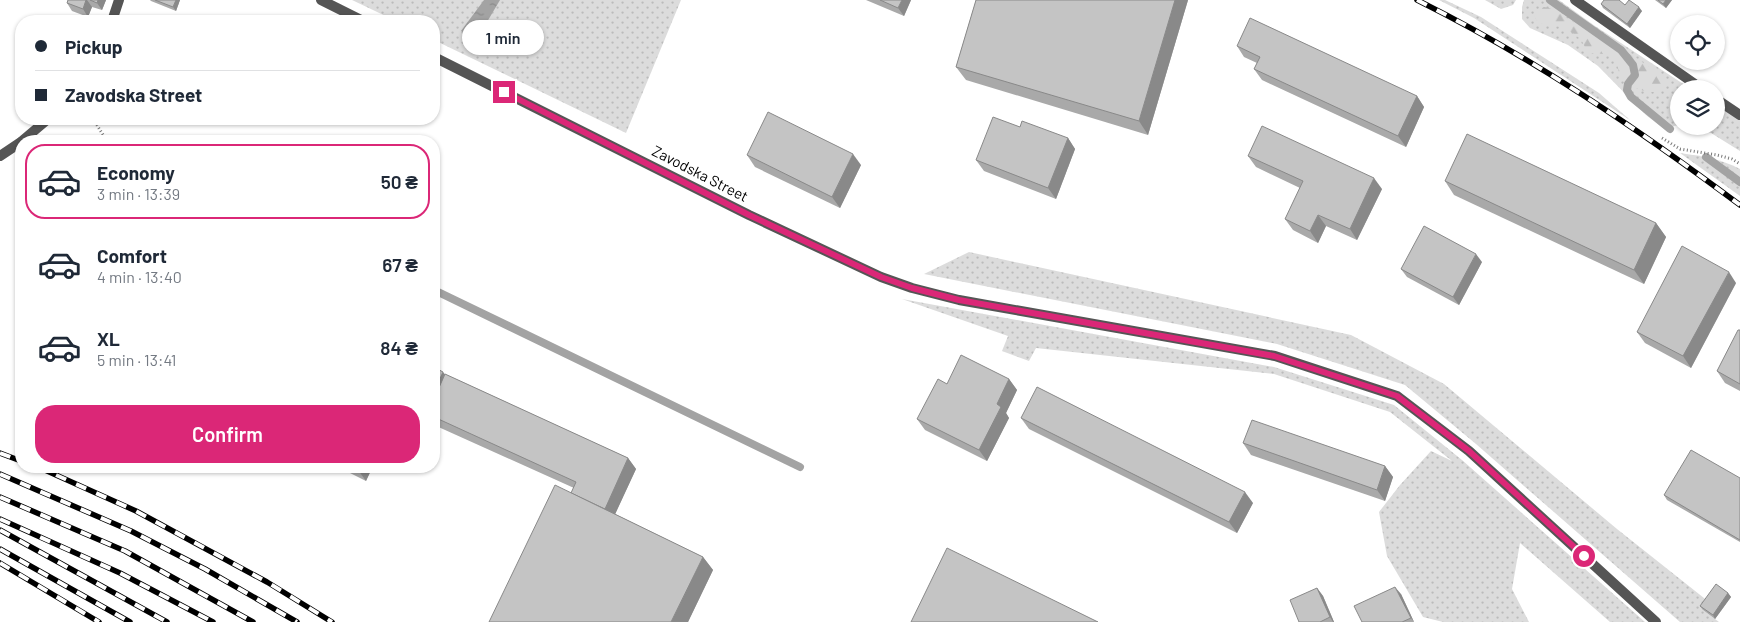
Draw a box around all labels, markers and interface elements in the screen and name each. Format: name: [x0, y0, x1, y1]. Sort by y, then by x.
map controls: [1670, 15, 1725, 135]
button: locate: [1670, 15, 1725, 70]
callout: 1 min: [463, 19, 545, 54]
text: 1 min: [486, 28, 520, 47]
text: Pickup: [65, 35, 123, 58]
button: layers: [1670, 80, 1725, 135]
route end: [493, 81, 515, 103]
text: Zavodska Street: [65, 83, 202, 106]
street label: Zavodska Street: [649, 141, 751, 205]
icon: car: [37, 159, 82, 204]
text: Economy: [97, 161, 175, 184]
text: 50 ₴: [381, 170, 418, 193]
text: 3 min · 13:39: [97, 184, 180, 203]
icon: car: [37, 242, 82, 287]
text: Comfort: [97, 244, 167, 267]
text: 67 ₴: [382, 253, 418, 276]
text: 4 min · 13:40: [97, 267, 182, 286]
icon: car: [37, 325, 82, 370]
text: XL: [97, 327, 120, 350]
text: 84 ₴: [380, 336, 418, 359]
text: 5 min · 13:41: [97, 350, 176, 369]
button: Confirm: [35, 405, 420, 463]
route start: [1573, 545, 1595, 567]

